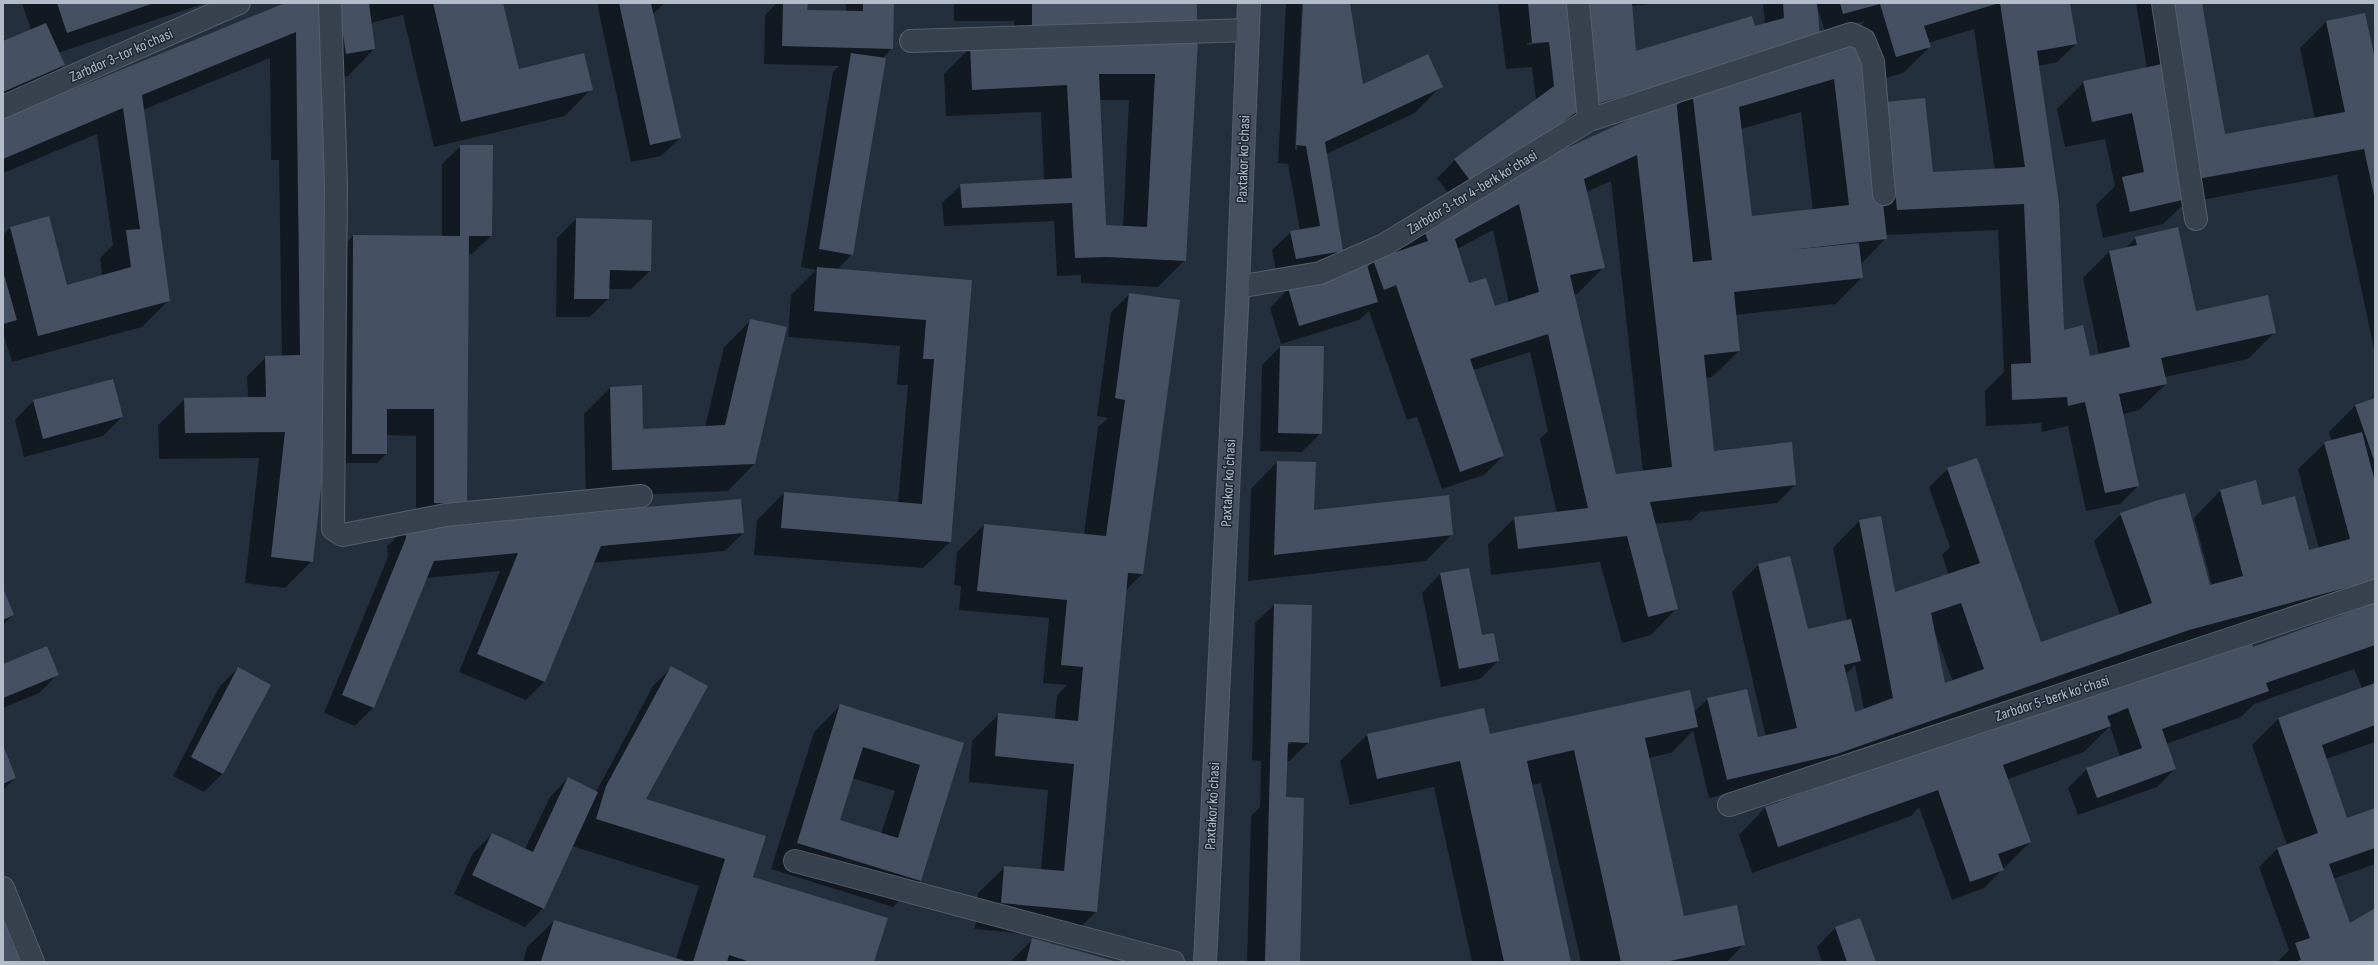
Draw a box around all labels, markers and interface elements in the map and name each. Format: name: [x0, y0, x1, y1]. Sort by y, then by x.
street label: Zarbdor 3-tor koʼchasi: [67, 24, 176, 87]
street label: Paxtakor koʻchasi: [1232, 115, 1255, 203]
street label: Zarbdor 3-tor 4-berk koʻchasi: [1404, 146, 1541, 239]
street label: Paxtakor koʻchasi: [1217, 439, 1240, 527]
street label: Zarbdor 5-berk koʻchasi: [1993, 671, 2112, 726]
street label: Paxtakor koʻchasi: [1201, 762, 1224, 850]

